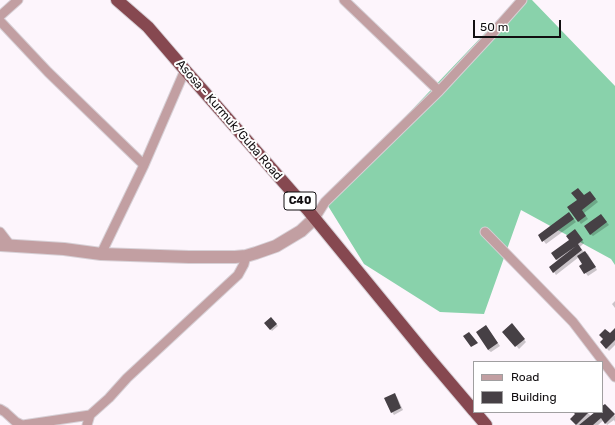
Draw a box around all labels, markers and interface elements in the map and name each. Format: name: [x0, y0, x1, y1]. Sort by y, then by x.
scale bar: [475, 12, 563, 38]
text: 50 m: [480, 20, 508, 34]
street label: Asosa - Kurmuk/Guba Road: [173, 57, 285, 183]
road number: C40: [284, 192, 316, 210]
legend: [473, 361, 603, 413]
text: Road: [511, 370, 539, 384]
text: Building: [511, 390, 557, 404]

